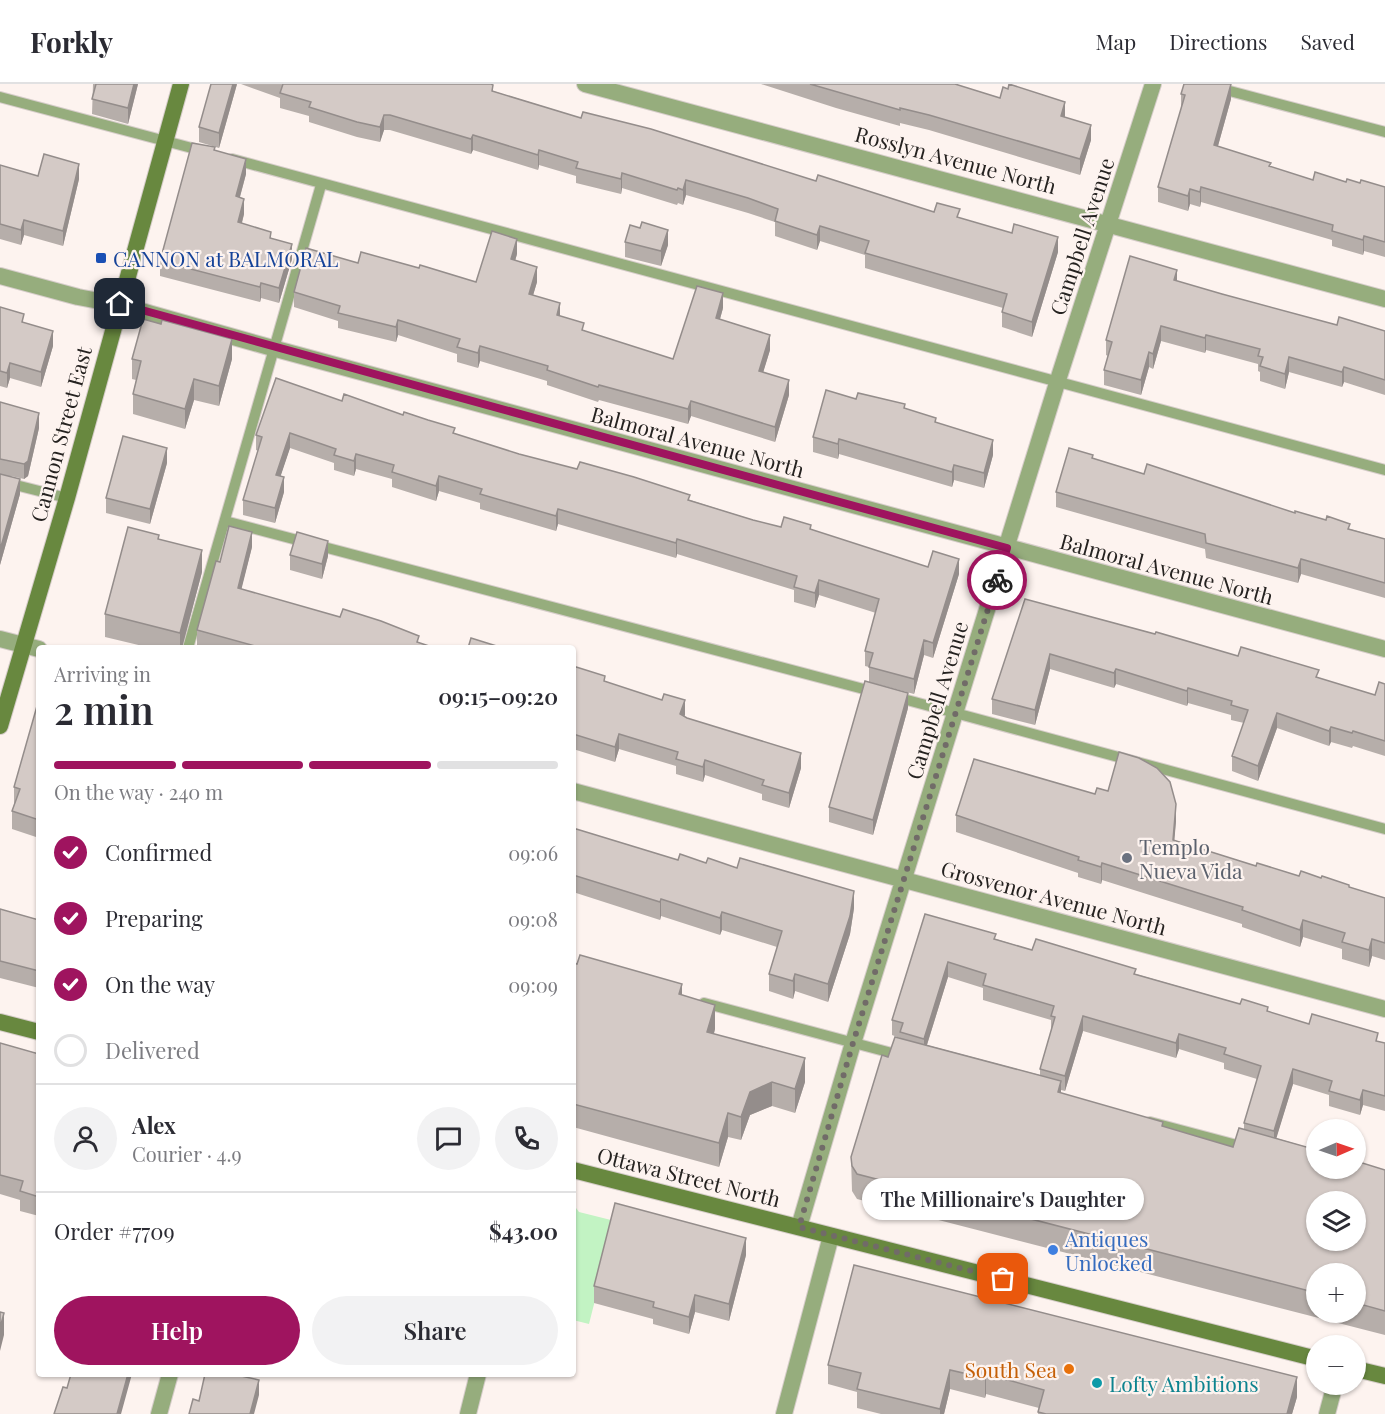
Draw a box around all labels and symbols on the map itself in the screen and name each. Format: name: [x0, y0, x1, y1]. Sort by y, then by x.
street label: Rosslyn Avenue North: [852, 119, 1060, 199]
street label: Campbell Avenue: [1042, 154, 1120, 318]
place label: CANNON at BALMORAL: [113, 244, 338, 272]
marker: CANNON at BALMORAL: [94, 251, 108, 265]
pin: [94, 278, 145, 329]
street label: Cannon Street East: [23, 343, 97, 525]
street label: Balmoral Avenue North: [588, 399, 808, 483]
street label: Balmoral Avenue North: [1057, 526, 1277, 610]
courier: [967, 550, 1027, 610]
street label: Campbell Avenue: [899, 617, 973, 783]
place label: Templo Nueva Vida: [1139, 832, 1243, 884]
marker: Templo Nueva Vida: [1120, 851, 1134, 865]
street label: Grosvenor Avenue North: [938, 853, 1170, 941]
north arrow: [1306, 1119, 1366, 1179]
street label: Ottawa Street North: [595, 1140, 784, 1212]
callout: The Millionaire's Daughter: [862, 1177, 1144, 1219]
place label: Antiques Unlocked: [1064, 1224, 1153, 1276]
marker: Antiques Unlocked: [1046, 1243, 1060, 1257]
pin: [977, 1253, 1028, 1304]
place label: South Sea: [965, 1355, 1058, 1383]
marker: South Sea: [1062, 1362, 1076, 1376]
place label: Lofty Ambitions: [1109, 1369, 1259, 1397]
marker: Lofty Ambitions: [1090, 1376, 1104, 1390]

